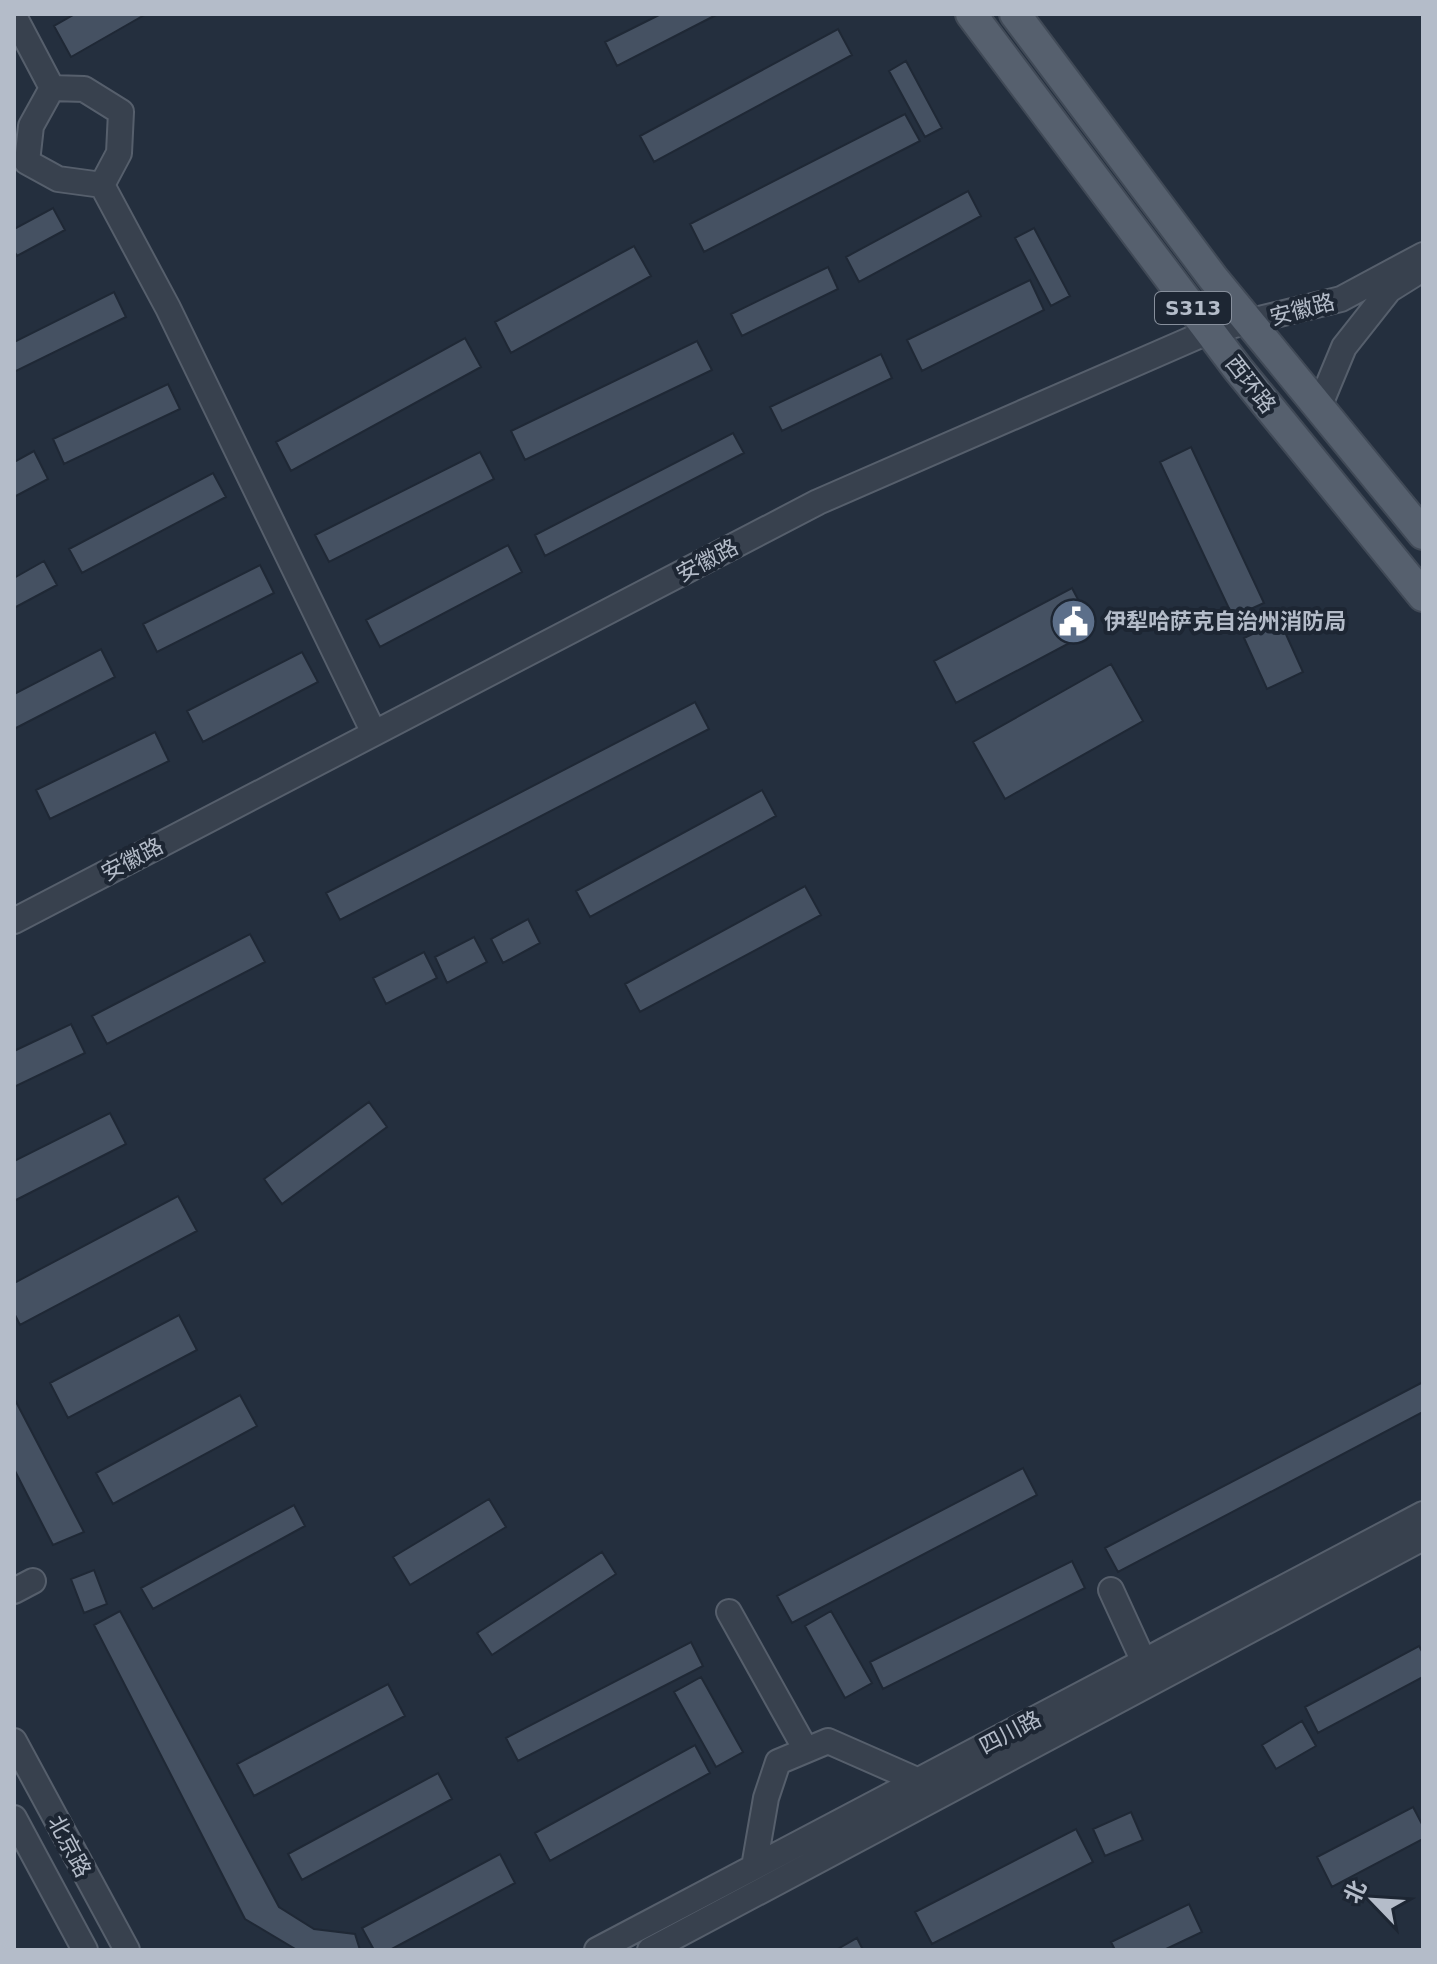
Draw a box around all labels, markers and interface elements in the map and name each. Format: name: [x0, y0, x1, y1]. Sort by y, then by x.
street label: 安徽路: [1267, 289, 1337, 330]
road number: S313: [1155, 292, 1231, 324]
street label: 西环路: [1220, 351, 1281, 418]
street label: 安徽路: [672, 534, 742, 587]
public building icon: 伊犁哈萨克自治州消防局: [1049, 597, 1097, 645]
place label: 伊犁哈萨克自治州消防局: [1104, 609, 1346, 634]
street label: 安徽路: [97, 833, 167, 886]
street label: 四川路: [975, 1706, 1045, 1759]
street label: 北京路: [43, 1811, 96, 1881]
north arrow: [1333, 1860, 1413, 1940]
text: 北: [1339, 1876, 1371, 1907]

